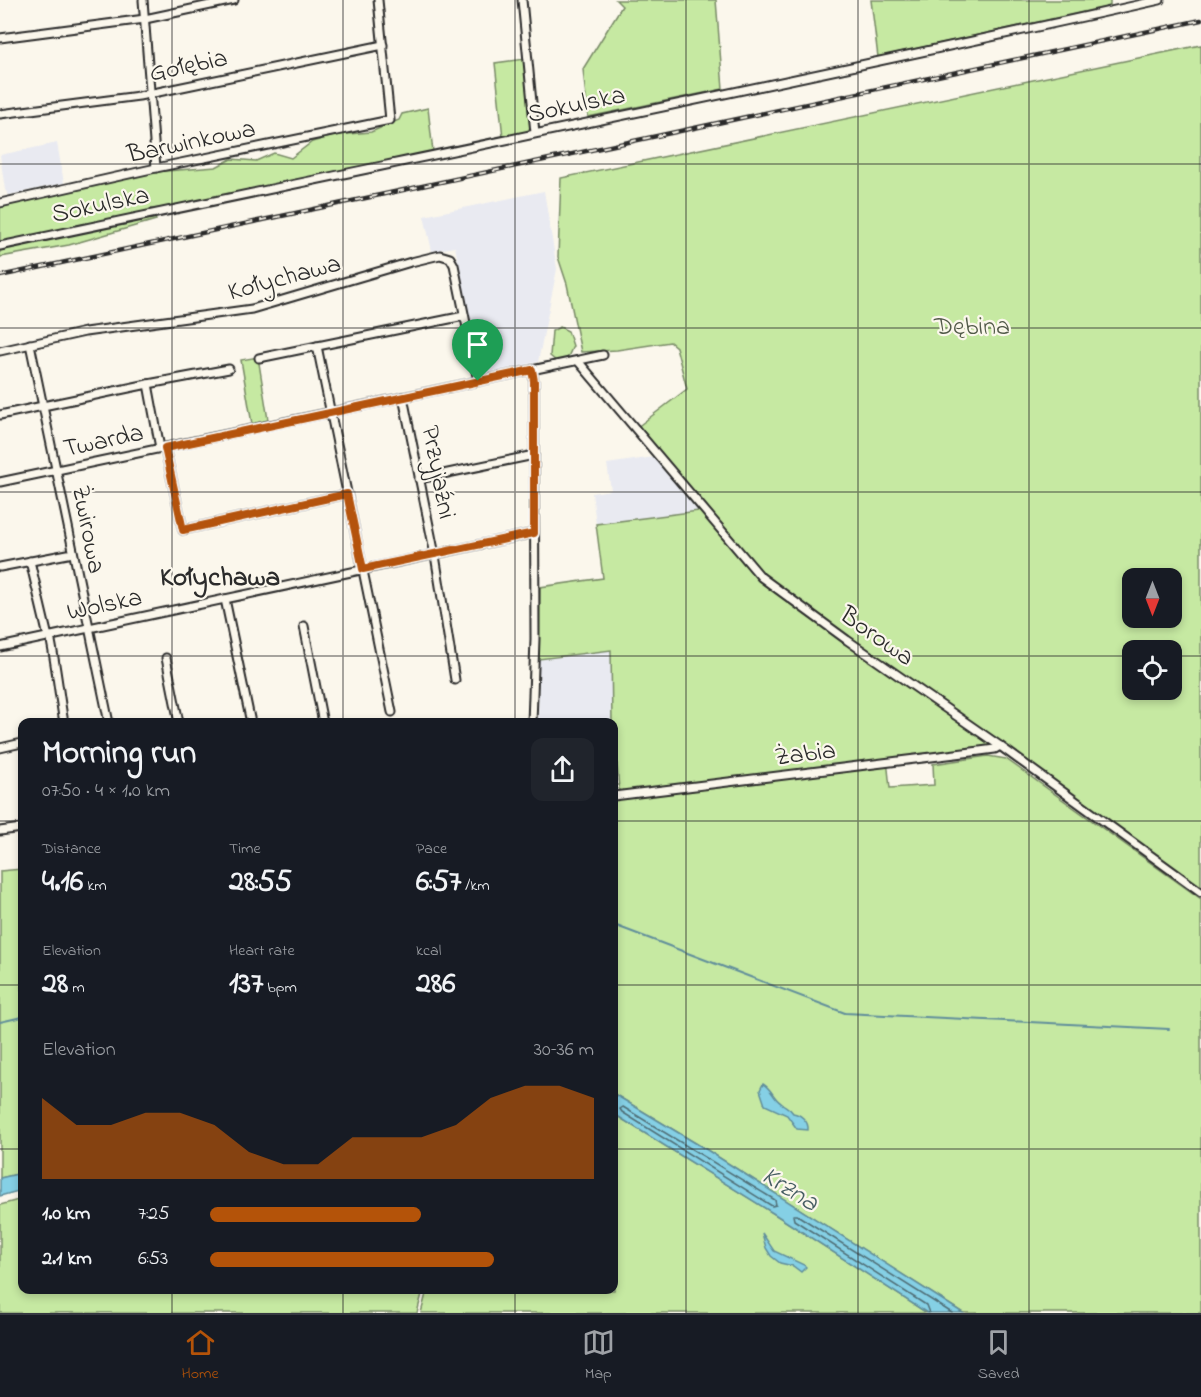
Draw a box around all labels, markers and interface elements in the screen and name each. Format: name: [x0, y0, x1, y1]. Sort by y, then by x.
street label: Gołębia: [146, 40, 231, 94]
street label: Sokulska: [524, 77, 629, 135]
street label: Barwinkowa: [123, 111, 259, 175]
street label: Sokulska: [48, 177, 153, 235]
street label: Kołychawa: [224, 246, 345, 312]
park label: Dębina: [933, 309, 1010, 347]
pin: [452, 319, 503, 381]
icon: arrive: [461, 328, 494, 361]
street label: Twarda: [60, 415, 147, 469]
street label: Przyjaźni: [409, 423, 465, 523]
street label: Żwirowa: [60, 482, 114, 577]
district label: Kołychawa: [160, 559, 280, 598]
north arrow: [1122, 568, 1182, 628]
map controls: [1122, 568, 1182, 700]
street label: Wolska: [64, 579, 146, 632]
street label: Borowa: [830, 597, 921, 677]
button: locate: [1122, 640, 1182, 700]
text: Morning run: [42, 730, 196, 778]
street label: Żabia: [773, 732, 838, 778]
button: share: [531, 738, 594, 801]
text: 07:50 · 4 × 1.0 km: [42, 777, 170, 806]
text: Distance: [42, 837, 101, 861]
text: Time: [229, 837, 261, 861]
text: Pace: [416, 837, 447, 861]
text: 4.16: [42, 861, 83, 905]
text: 28:55: [229, 861, 292, 905]
text: 6:57: [416, 861, 461, 905]
text: km: [83, 874, 107, 898]
text: /km: [461, 874, 490, 898]
text: Elevation: [42, 939, 101, 963]
text: Heart rate: [229, 939, 295, 963]
text: kcal: [416, 939, 441, 963]
text: 28: [42, 963, 68, 1007]
text: 137: [229, 963, 263, 1007]
text: 286: [416, 963, 455, 1007]
text: m: [68, 976, 85, 1000]
text: bpm: [263, 976, 297, 1000]
text: Elevation: [42, 1036, 116, 1065]
text: 30–36 m: [534, 1036, 594, 1065]
water label: Krzna: [754, 1158, 826, 1223]
text: 1.0 km: [42, 1200, 90, 1229]
text: 7:25: [138, 1200, 169, 1229]
text: 2.1 km: [42, 1245, 92, 1274]
text: 6:53: [138, 1245, 168, 1274]
tab: Home: [182, 1326, 219, 1386]
tab: Map: [582, 1326, 615, 1386]
tab: Saved: [978, 1326, 1019, 1386]

